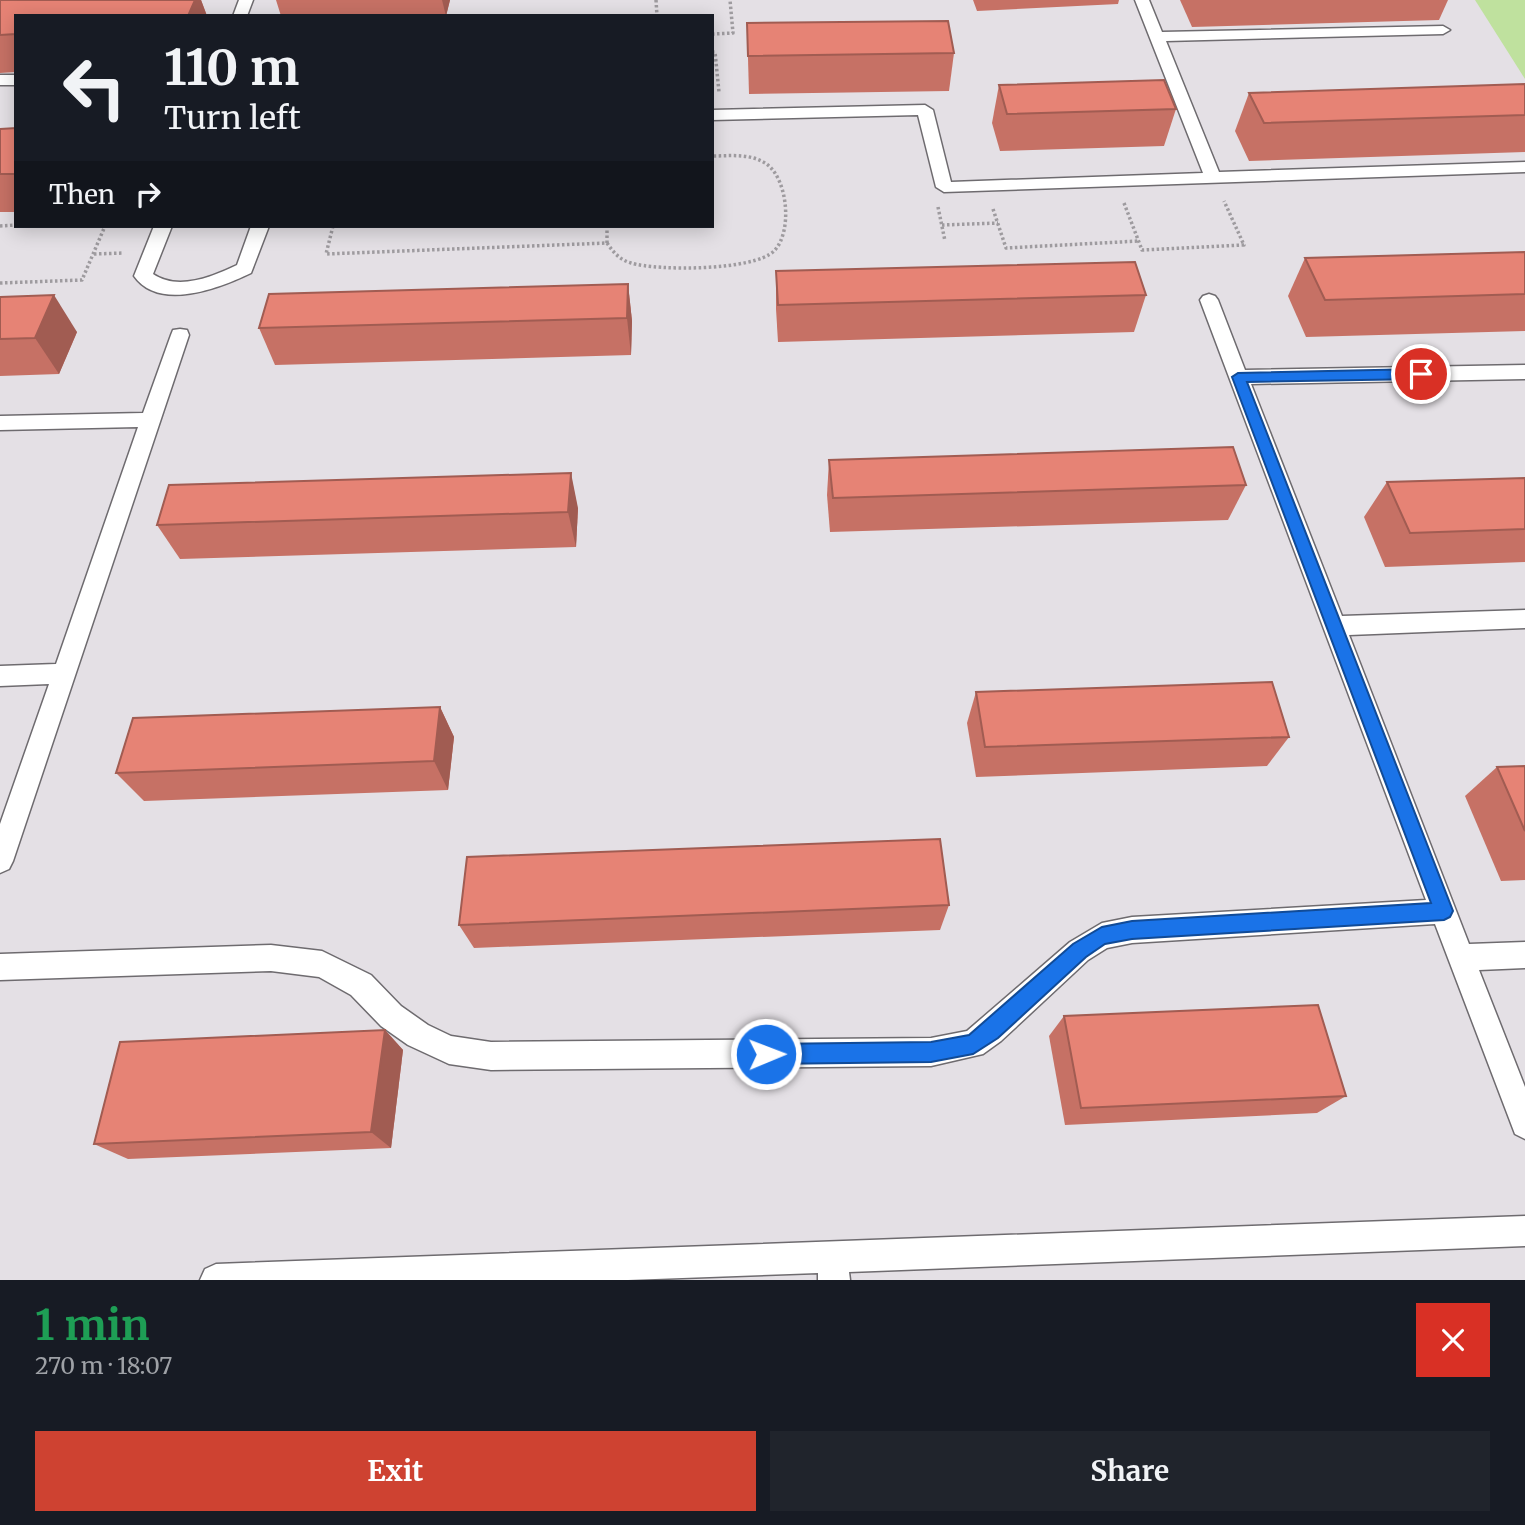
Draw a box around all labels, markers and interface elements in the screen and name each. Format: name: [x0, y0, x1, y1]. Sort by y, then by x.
text: 110 m: [164, 37, 299, 98]
icon: left: [49, 42, 140, 133]
text: Turn left: [164, 98, 301, 138]
icon: right: [129, 175, 167, 213]
text: Then: [49, 178, 115, 211]
pin: [1391, 344, 1451, 404]
icon: arrive: [1402, 355, 1440, 393]
position arrow: [729, 1017, 803, 1091]
text: 1 min: [35, 1299, 149, 1351]
button: close: [1416, 1303, 1490, 1377]
text: 270 m · 18:07: [35, 1351, 172, 1380]
button: Exit: [35, 1431, 756, 1511]
button: Share: [770, 1431, 1490, 1511]

